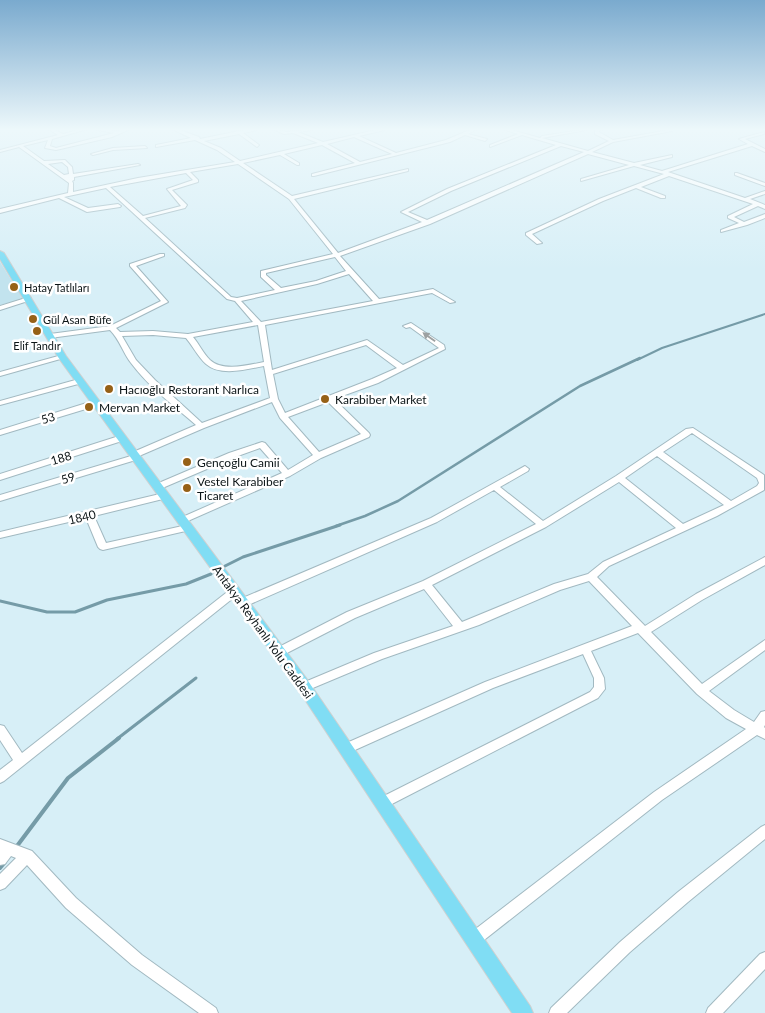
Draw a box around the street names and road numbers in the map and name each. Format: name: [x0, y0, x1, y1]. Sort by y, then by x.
street label: 53: [39, 409, 57, 427]
street label: 188: [49, 448, 73, 468]
street label: 59: [59, 469, 77, 487]
street label: 1840: [67, 507, 97, 527]
street label: Antakya Reyhanlı Yolu Caddesi: [210, 563, 316, 702]

